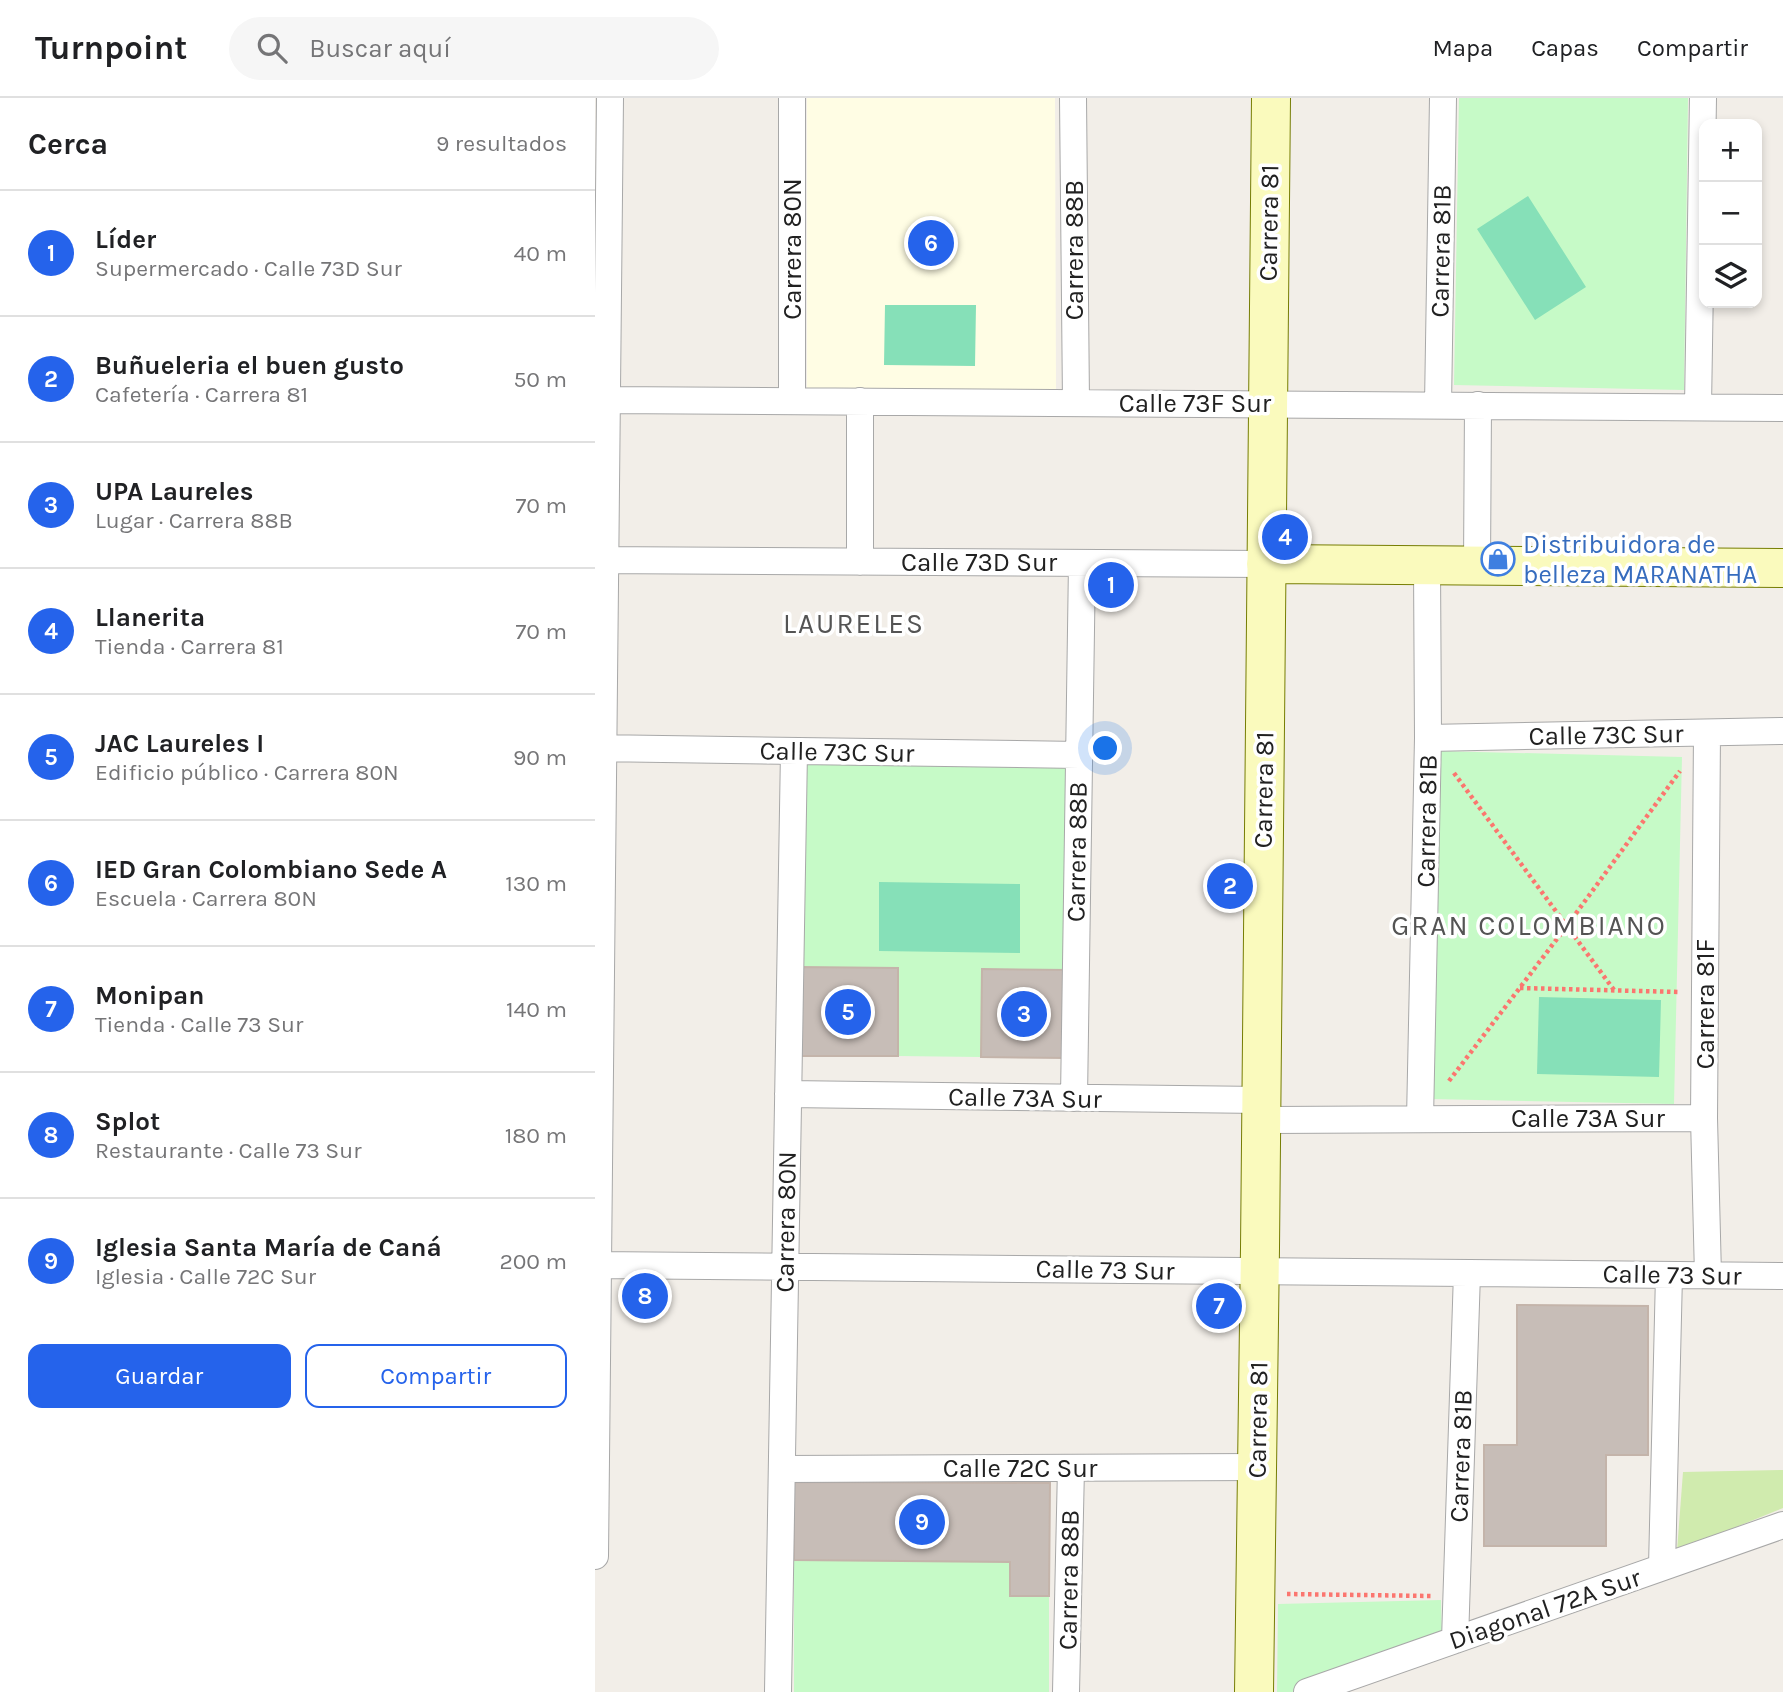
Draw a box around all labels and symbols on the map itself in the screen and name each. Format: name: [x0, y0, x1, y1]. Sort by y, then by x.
street label: Carrera 81: [1252, 164, 1286, 282]
street label: Carrera 80N: [777, 178, 808, 320]
street label: Carrera 88B: [1059, 180, 1090, 320]
street label: Carrera 81B: [1424, 184, 1458, 318]
pin: 6: [908, 217, 954, 269]
street label: Calle 73F Sur: [1119, 388, 1272, 419]
pin: 4: [1262, 511, 1308, 563]
place label: Distribuidora de belleza MARANATHA: [1523, 529, 1757, 590]
shop icon: Distribuidora de belleza MARANATHA: [1479, 540, 1517, 578]
street label: Calle 73D Sur: [901, 547, 1058, 578]
pin: 1: [1088, 559, 1134, 611]
district label: LAURELES: [783, 607, 925, 640]
street label: Calle 73C Sur: [1528, 718, 1684, 752]
your location: [1088, 731, 1122, 765]
street label: Carrera 81: [1247, 731, 1281, 849]
street label: Calle 73C Sur: [759, 735, 915, 769]
street label: Carrera 81B: [1410, 754, 1444, 888]
street label: Carrera 88B: [1060, 782, 1094, 922]
pin: 2: [1207, 860, 1253, 912]
district label: GRAN COLOMBIANO: [1391, 909, 1667, 942]
street label: Carrera 81F: [1690, 939, 1721, 1069]
pin: 5: [825, 986, 871, 1038]
pin: 3: [1001, 988, 1047, 1040]
street label: Calle 73A Sur: [948, 1081, 1103, 1115]
street label: Calle 73A Sur: [1511, 1103, 1666, 1134]
street label: Carrera 80N: [769, 1151, 803, 1293]
street label: Calle 73 Sur: [1035, 1253, 1175, 1287]
street label: Calle 73 Sur: [1602, 1258, 1742, 1292]
pin: 8: [622, 1270, 668, 1322]
pin: 7: [1196, 1280, 1242, 1332]
street label: Carrera 81: [1241, 1361, 1275, 1479]
street label: Carrera 81B: [1443, 1389, 1479, 1523]
street label: Calle 72C Sur: [943, 1453, 1098, 1484]
pin: 9: [899, 1496, 945, 1548]
street label: Carrera 88B: [1052, 1510, 1086, 1650]
street label: Diagonal 72A Sur: [1445, 1561, 1646, 1656]

